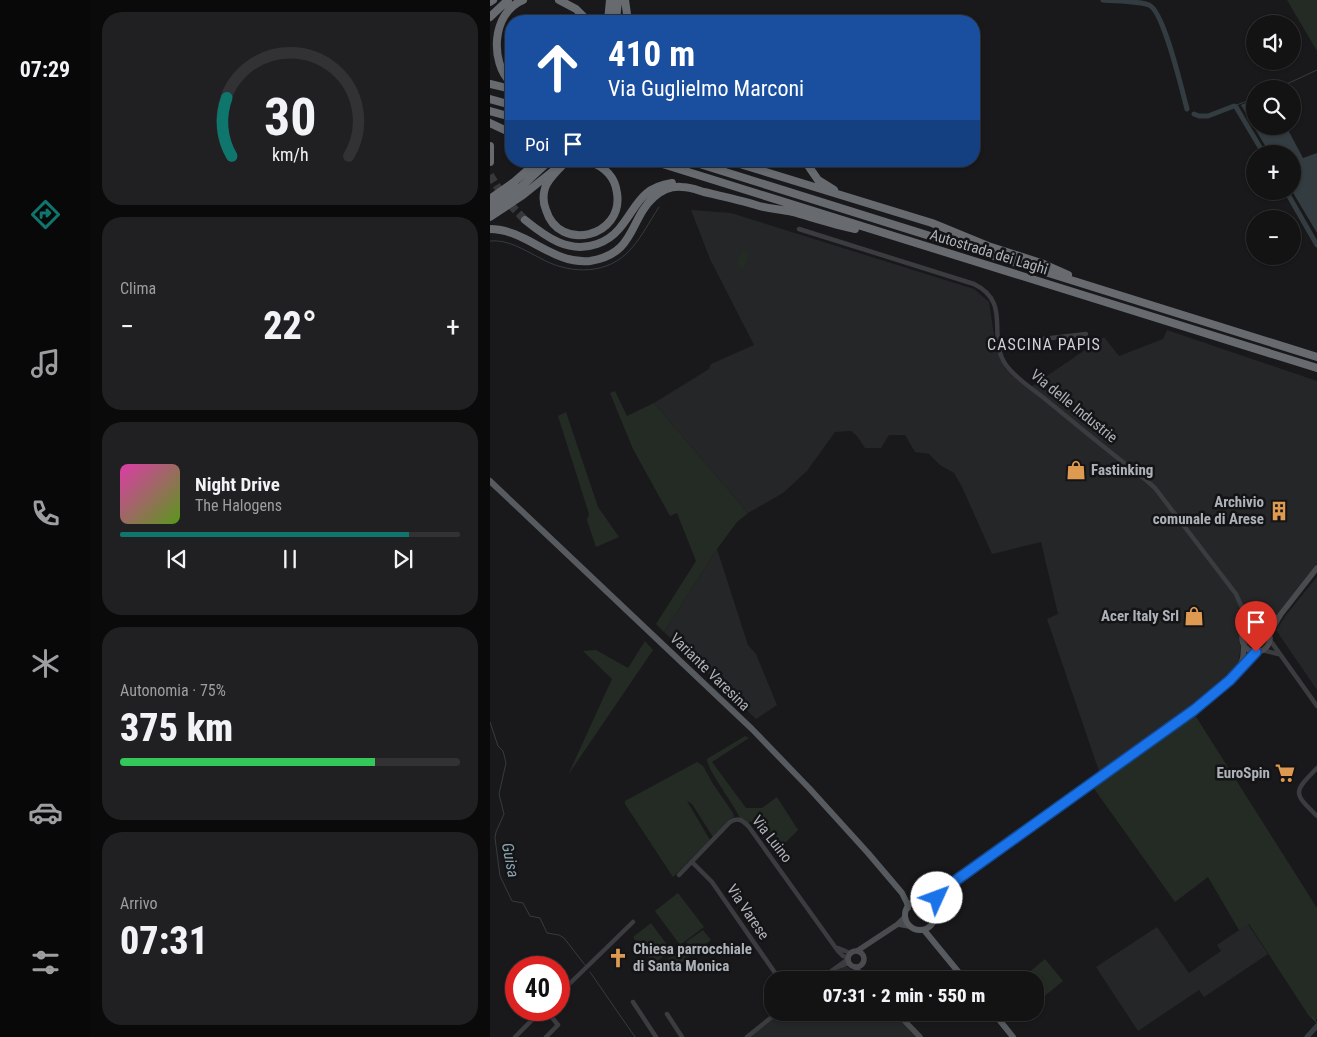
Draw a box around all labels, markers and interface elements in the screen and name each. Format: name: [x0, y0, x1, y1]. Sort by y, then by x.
map controls: [1246, 15, 1301, 265]
button: sound: [1246, 15, 1301, 70]
text: 410 m: [608, 34, 695, 75]
icon: ahead: [525, 35, 590, 100]
text: 07:29: [20, 57, 70, 82]
text: Via Guglielmo Marconi: [608, 76, 804, 101]
button: search: [1246, 80, 1301, 135]
text: 30: [264, 87, 316, 148]
icon: arrive: [559, 130, 587, 158]
text: Poi: [525, 133, 549, 156]
text: km/h: [272, 144, 308, 165]
button: +: [1246, 145, 1301, 200]
icon: directions: [28, 197, 63, 232]
button: −: [1246, 210, 1301, 265]
street label: Autostrada dei Laghi: [928, 226, 1050, 278]
text: Clima: [120, 279, 156, 298]
text: 22°: [263, 304, 317, 348]
text: −: [120, 310, 134, 343]
text: +: [446, 310, 460, 343]
district label: CASCINA PAPIS: [987, 335, 1101, 354]
icon: music: [28, 346, 63, 381]
street label: Via delle Industrie: [1027, 366, 1121, 446]
shop icon: Fastinking: [1065, 459, 1087, 481]
place label: Fastinking: [1091, 461, 1153, 479]
text: Night Drive: [195, 473, 280, 496]
place label: Archivio comunale di Arese: [1153, 493, 1264, 528]
icon: phone: [28, 496, 63, 531]
text: The Halogens: [195, 496, 282, 515]
building icon: Archivio comunale di Arese: [1268, 500, 1290, 522]
icon: previous: [163, 545, 191, 573]
icon: pause: [276, 545, 304, 573]
icon: next: [389, 545, 417, 573]
pin: [1235, 601, 1277, 652]
shop icon: Acer Italy Srl: [1183, 605, 1205, 627]
place label: Acer Italy Srl: [1101, 607, 1179, 625]
icon: arrive: [1242, 608, 1270, 636]
street label: Variante Varesina: [666, 629, 754, 715]
icon: climate: [28, 646, 63, 681]
text: Autonomia · 75%: [120, 681, 226, 700]
text: 375 km: [120, 706, 233, 750]
supermarket icon: EuroSpin: [1274, 762, 1296, 784]
place label: EuroSpin: [1217, 764, 1270, 782]
icon: car: [28, 795, 63, 830]
street label: Via Luino: [748, 812, 796, 866]
water label: Guisa: [498, 841, 523, 879]
position arrow: [910, 871, 962, 923]
street label: Via Varese: [723, 881, 773, 943]
text: Arrivo: [120, 894, 157, 913]
text: 07:31: [120, 919, 208, 963]
place label: Chiesa parrocchiale di Santa Monica: [633, 940, 752, 975]
icon: filters: [28, 945, 63, 980]
church icon: Chiesa parrocchiale di Santa Monica: [607, 947, 629, 969]
speed limit sign: 40: [505, 956, 570, 1021]
text: 07:31 · 2 min · 550 m: [823, 984, 985, 1007]

